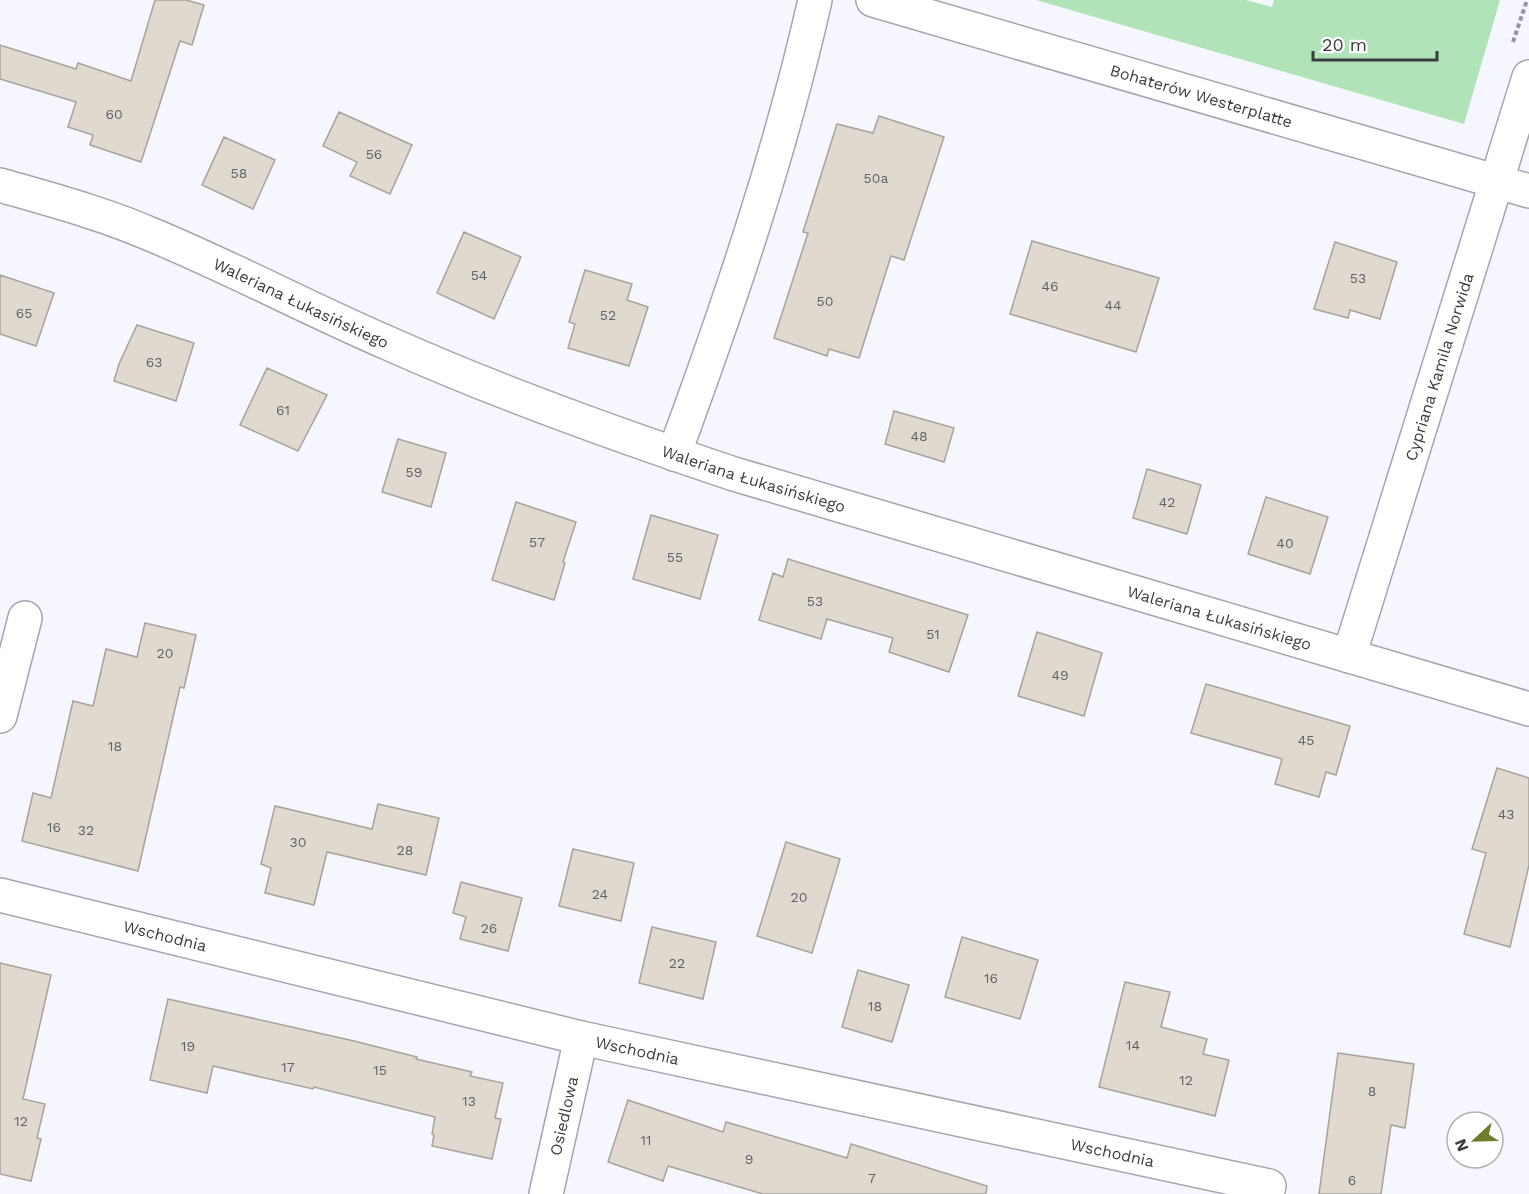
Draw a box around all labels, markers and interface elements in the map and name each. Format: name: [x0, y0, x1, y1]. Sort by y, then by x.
scale bar: [1313, 24, 1438, 62]
text: 20 m: [1322, 34, 1367, 55]
street label: Bohaterów Westerplatte: [1108, 60, 1295, 131]
house number: 60: [105, 106, 123, 122]
house number: 56: [366, 146, 382, 162]
house number: 58: [231, 165, 247, 181]
house number: 50a: [864, 170, 888, 186]
street label: Waleriana Łukasińskiego: [210, 254, 392, 352]
house number: 54: [471, 267, 487, 283]
house number: 53: [1350, 270, 1366, 286]
street label: Cypriana Kamila Norwida: [1401, 270, 1477, 463]
house number: 46: [1041, 278, 1059, 294]
house number: 50: [817, 293, 833, 309]
house number: 44: [1104, 297, 1122, 313]
house number: 65: [16, 305, 32, 321]
house number: 52: [600, 307, 616, 323]
house number: 63: [146, 354, 162, 370]
house number: 61: [276, 402, 290, 418]
house number: 48: [910, 428, 928, 444]
street label: Waleriana Łukasińskiego: [659, 441, 848, 516]
house number: 59: [406, 464, 422, 480]
house number: 42: [1159, 494, 1175, 510]
house number: 57: [529, 534, 545, 550]
house number: 40: [1276, 535, 1294, 551]
house number: 55: [667, 549, 683, 565]
street label: Waleriana Łukasińskiego: [1125, 581, 1314, 654]
house number: 53: [807, 593, 823, 609]
house number: 51: [926, 626, 940, 642]
house number: 20: [157, 645, 173, 661]
house number: 49: [1051, 667, 1069, 683]
house number: 45: [1298, 732, 1314, 748]
house number: 18: [108, 738, 122, 754]
house number: 43: [1498, 806, 1514, 822]
house number: 16: [47, 819, 61, 835]
house number: 32: [78, 822, 94, 838]
house number: 30: [290, 834, 306, 850]
house number: 28: [397, 842, 413, 858]
house number: 24: [592, 886, 608, 902]
house number: 20: [791, 889, 807, 905]
street label: Wschodnia: [121, 916, 209, 955]
house number: 26: [481, 920, 497, 936]
house number: 22: [669, 955, 685, 971]
house number: 16: [984, 970, 998, 986]
house number: 18: [868, 998, 882, 1014]
street label: Wschodnia: [594, 1032, 681, 1068]
house number: 14: [1126, 1037, 1140, 1053]
house number: 19: [181, 1038, 195, 1054]
house number: 17: [281, 1059, 295, 1075]
house number: 15: [373, 1062, 387, 1078]
house number: 12: [1179, 1072, 1193, 1088]
street label: Osiedlowa: [545, 1075, 582, 1157]
house number: 8: [1368, 1083, 1376, 1099]
house number: 13: [462, 1093, 476, 1109]
north arrow: [1445, 1110, 1505, 1170]
house number: 12: [14, 1113, 28, 1129]
house number: 11: [641, 1132, 651, 1148]
street label: Wschodnia: [1069, 1134, 1156, 1171]
text: N: [1451, 1136, 1473, 1154]
house number: 9: [745, 1151, 753, 1167]
house number: 7: [868, 1170, 876, 1186]
house number: 6: [1348, 1172, 1356, 1188]

